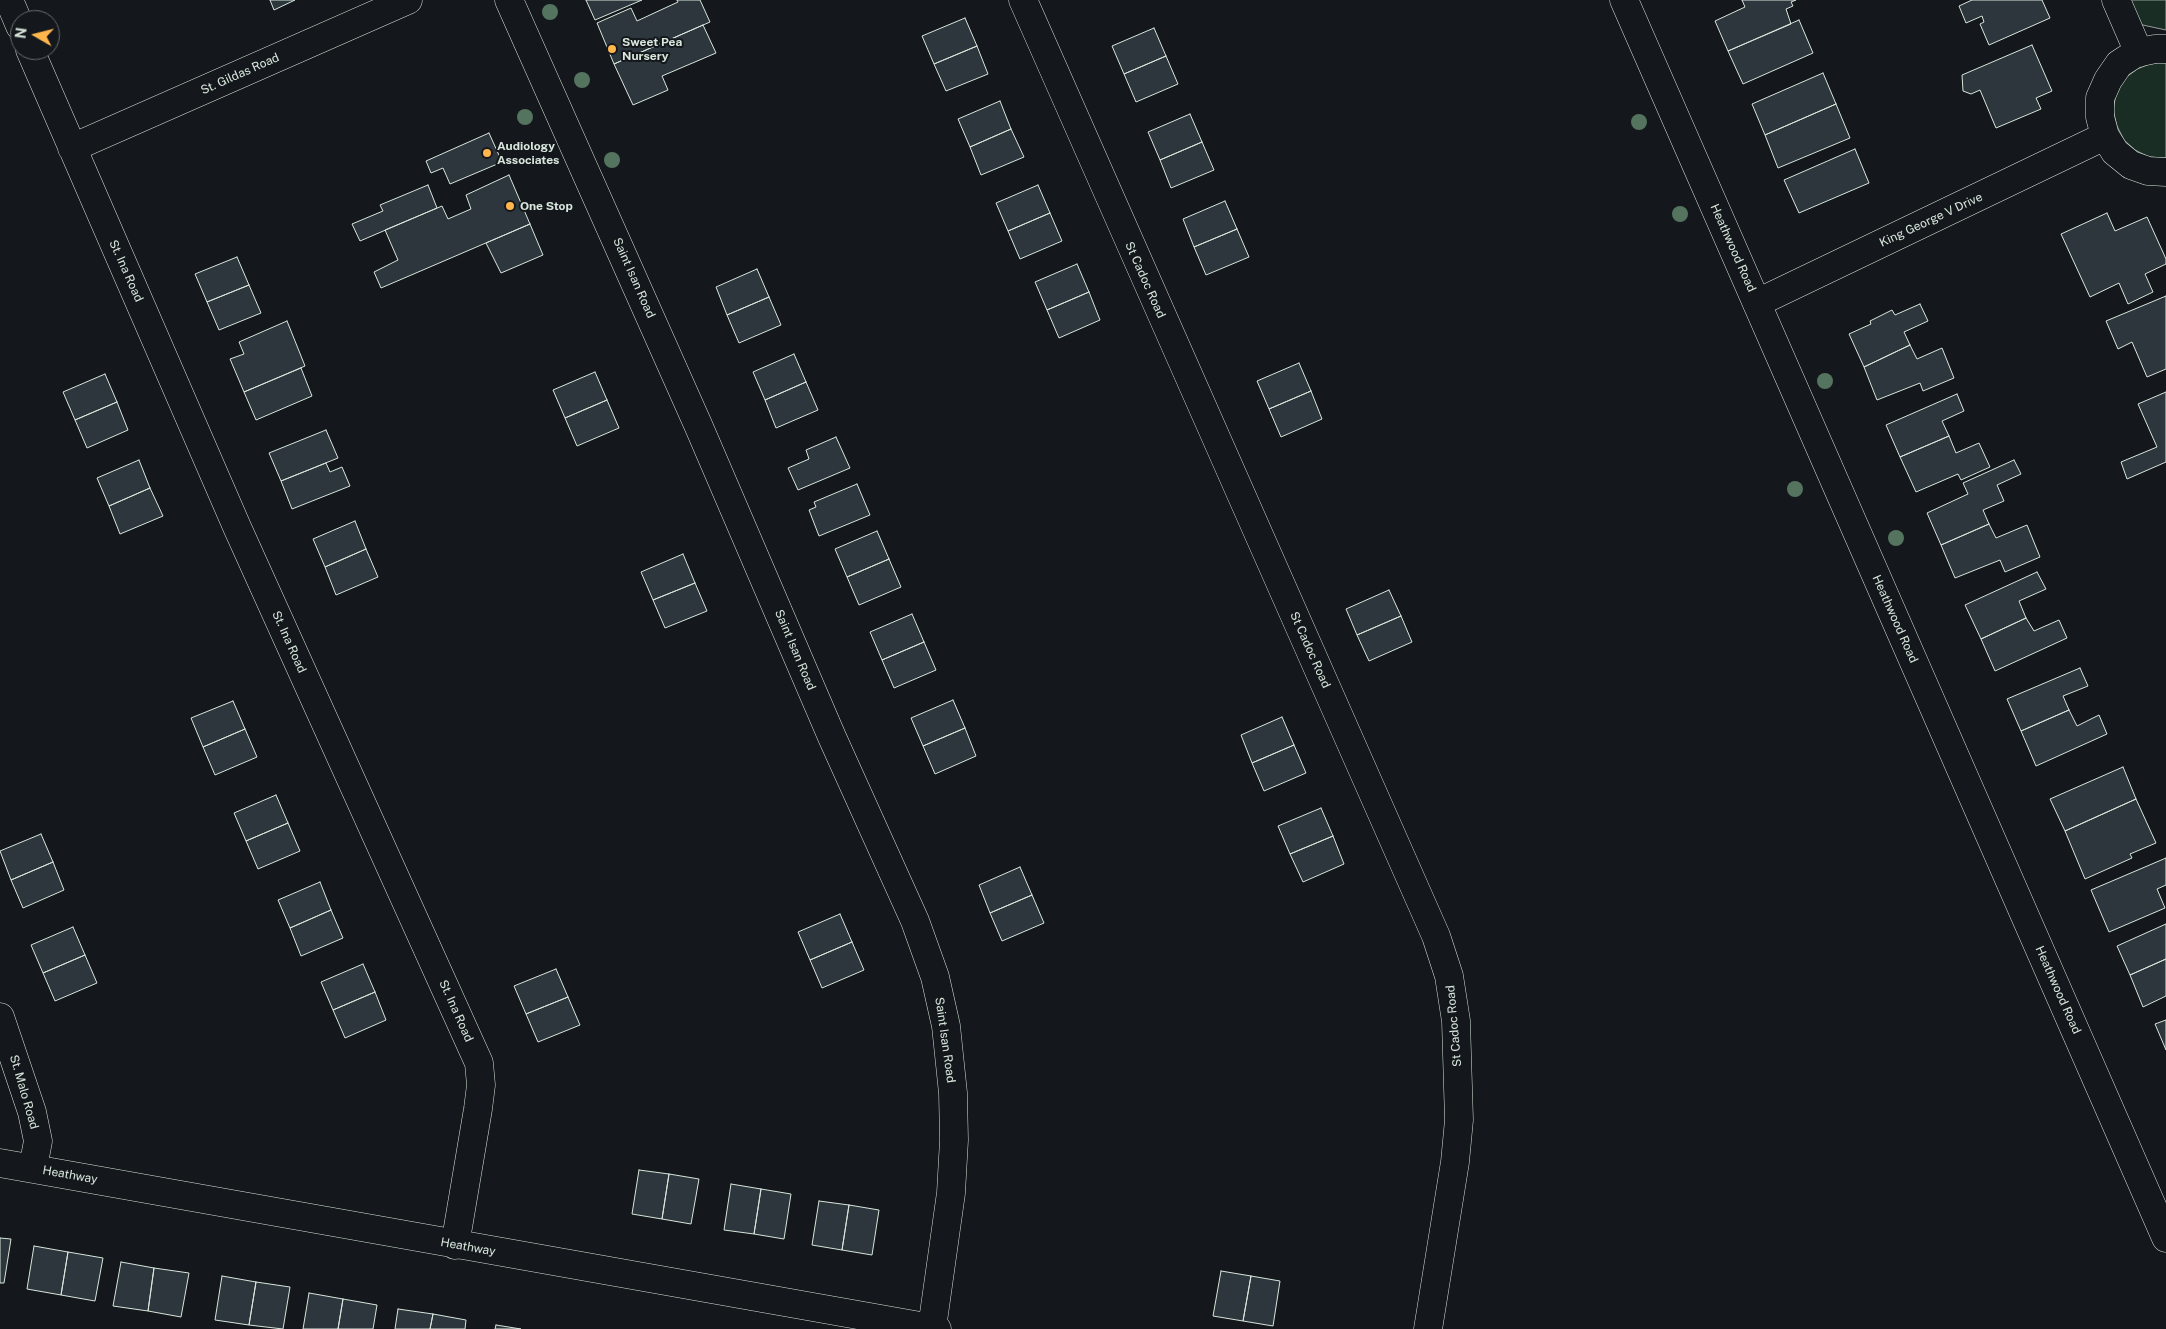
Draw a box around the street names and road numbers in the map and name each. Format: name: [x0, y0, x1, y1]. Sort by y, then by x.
street label: St. Gildas Road: [199, 50, 281, 98]
street label: King George V Drive: [1877, 190, 1985, 250]
street label: Heathwood Road: [1707, 202, 1759, 294]
street label: Saint Isan Road: [610, 236, 658, 320]
street label: St. Ina Road: [106, 238, 146, 304]
street label: St Cadoc Road: [1122, 240, 1168, 320]
street label: Heathwood Road: [1869, 573, 1921, 665]
street label: Saint Isan Road: [772, 607, 818, 693]
street label: St. Ina Road: [269, 609, 309, 675]
street label: St Cadoc Road: [1287, 610, 1333, 690]
street label: Heathwood Road: [2032, 944, 2084, 1036]
street label: St. Ina Road: [436, 978, 476, 1044]
street label: St Cadoc Road: [1443, 985, 1465, 1067]
street label: Saint Isan Road: [932, 996, 958, 1084]
street label: St. Malo Road: [6, 1053, 42, 1131]
street label: Heathway: [41, 1163, 99, 1187]
street label: Heathway: [439, 1235, 497, 1259]

